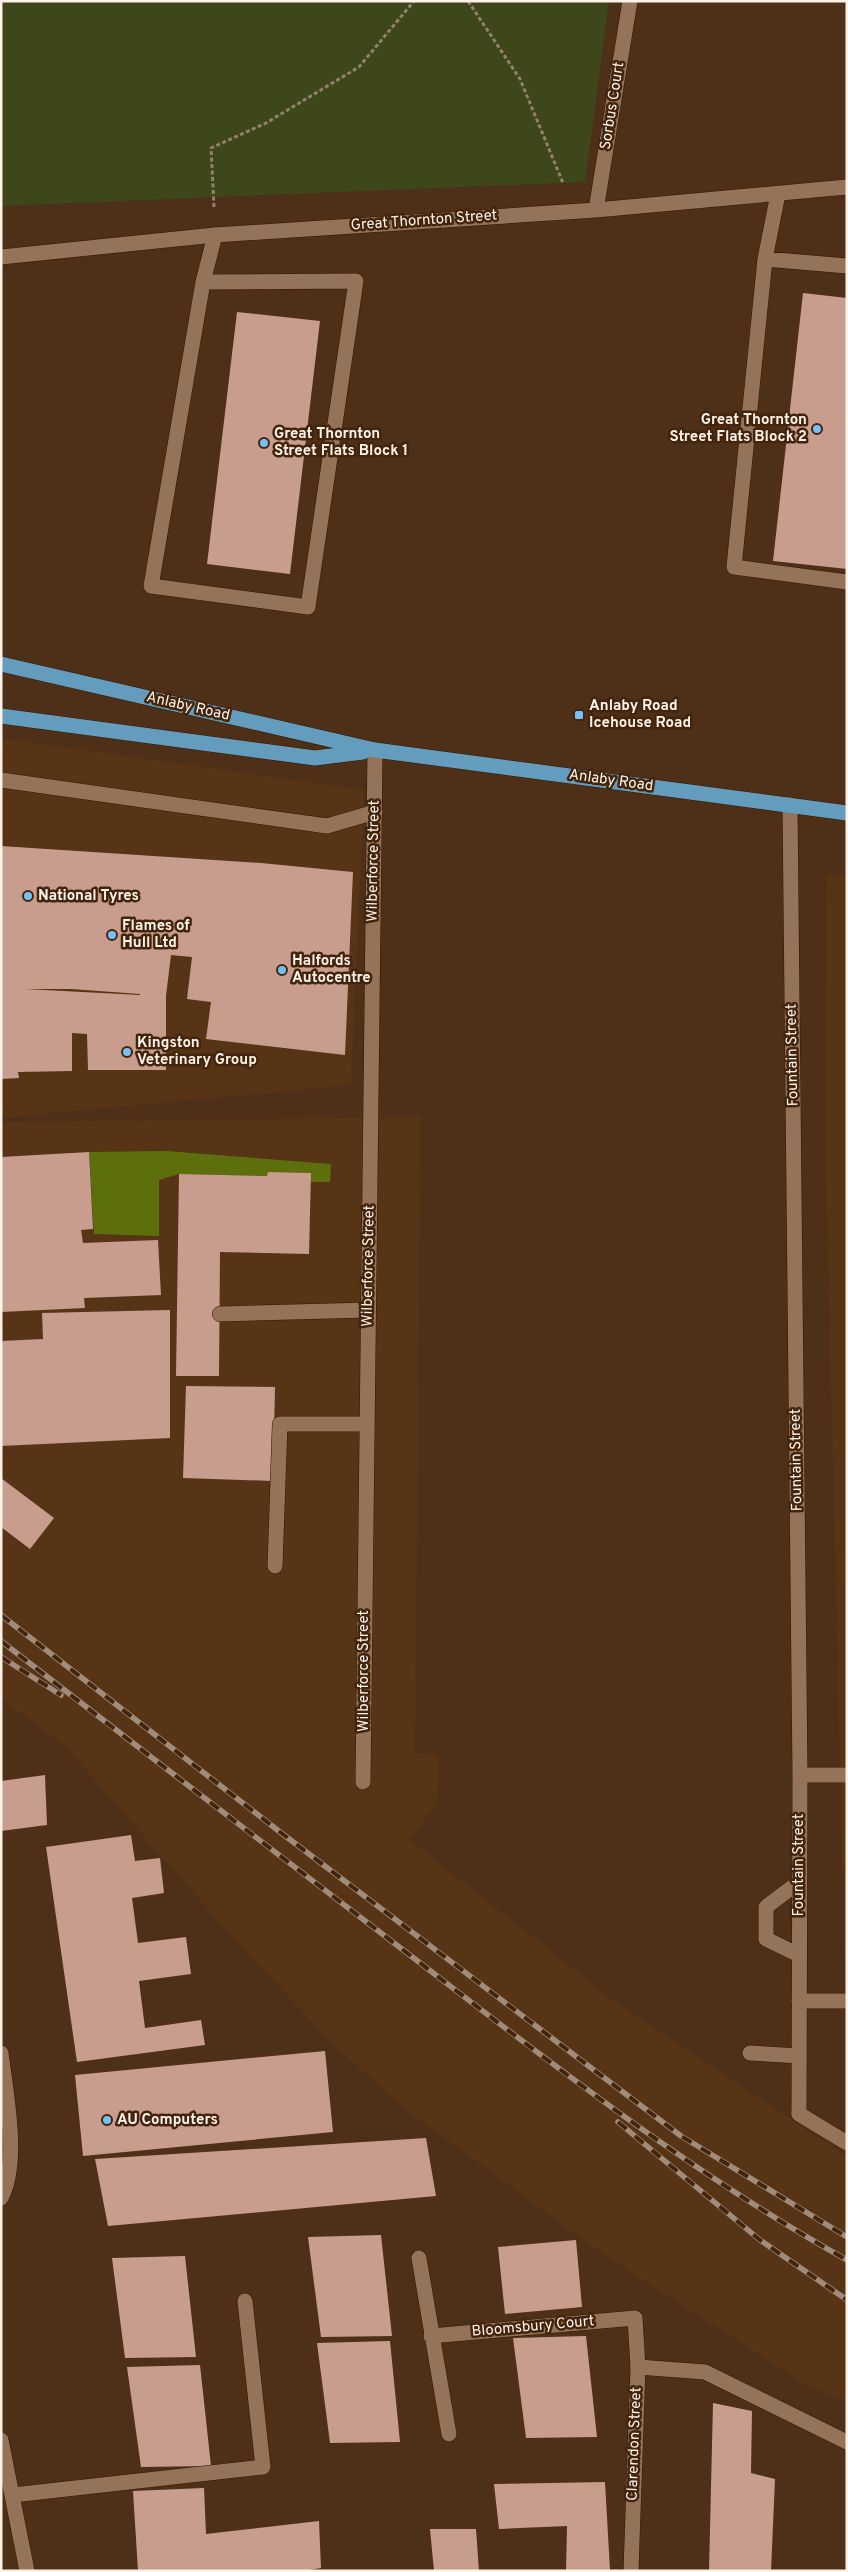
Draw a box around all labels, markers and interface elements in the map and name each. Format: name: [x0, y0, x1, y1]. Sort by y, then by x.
street label: Sorbus Court: [597, 61, 629, 151]
street label: Great Thornton Street: [350, 206, 498, 236]
place label: Great Thornton Street Flats Block 2: [670, 411, 807, 447]
marker: Great Thornton Street Flats Block 2: [811, 423, 823, 435]
place label: Great Thornton Street Flats Block 1: [274, 425, 408, 461]
marker: Great Thornton Street Flats Block 1: [258, 437, 270, 449]
street label: Anlaby Road: [144, 688, 232, 726]
place label: Anlaby Road Icehouse Road: [589, 697, 691, 733]
marker: Anlaby Road Icehouse Road: [573, 709, 585, 721]
street label: Anlaby Road: [568, 766, 654, 796]
street label: Wilberforce Street: [363, 800, 385, 922]
place label: National Tyres: [38, 887, 139, 906]
marker: National Tyres: [22, 890, 34, 902]
place label: Flames of Hull Ltd: [122, 917, 190, 953]
marker: Flames of Hull Ltd: [106, 929, 118, 941]
place label: Halfords Autocentre: [292, 952, 371, 988]
marker: Halfords Autocentre: [276, 964, 288, 976]
street label: Fountain Street: [783, 1003, 803, 1107]
place label: Kingston Veterinary Group: [137, 1034, 257, 1070]
marker: Kingston Veterinary Group: [121, 1046, 133, 1058]
street label: Wilberforce Street: [358, 1205, 380, 1327]
street label: Fountain Street: [787, 1408, 807, 1512]
street label: Wilberforce Street: [355, 1610, 374, 1732]
street label: Fountain Street: [790, 1814, 809, 1916]
place label: AU Computers: [117, 2111, 218, 2130]
marker: AU Computers: [101, 2114, 113, 2126]
street label: Bloomsbury Court: [471, 2312, 595, 2342]
street label: Clarendon Street: [624, 2387, 646, 2501]

